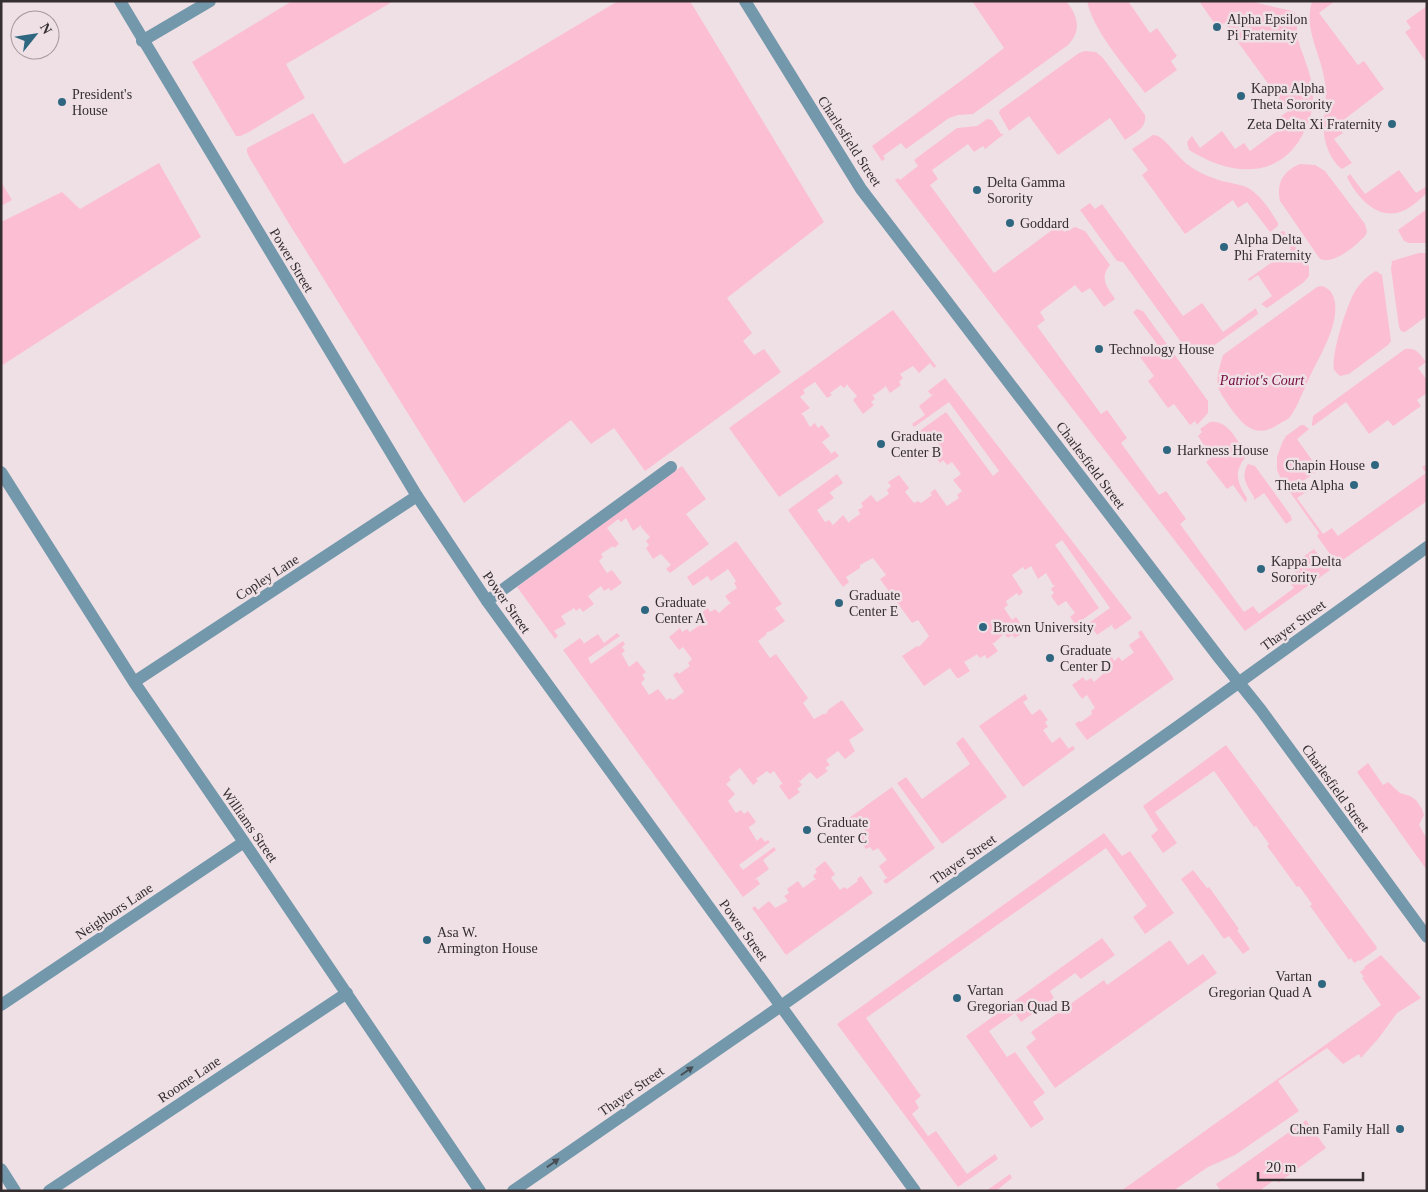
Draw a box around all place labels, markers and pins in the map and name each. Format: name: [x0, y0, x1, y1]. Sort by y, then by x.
place label: Alpha Epsilon Pi Fraternity: [1227, 12, 1308, 43]
marker: Alpha Epsilon Pi Fraternity: [1211, 21, 1223, 33]
place label: Kappa Alpha Theta Sorority: [1251, 81, 1332, 112]
place label: President's House: [72, 87, 132, 118]
marker: Kappa Alpha Theta Sorority: [1235, 90, 1247, 102]
marker: President's House: [56, 96, 68, 108]
place label: Zeta Delta Xi Fraternity: [1247, 117, 1382, 132]
marker: Zeta Delta Xi Fraternity: [1386, 118, 1398, 130]
place label: Delta Gamma Sorority: [987, 175, 1066, 206]
marker: Delta Gamma Sorority: [971, 184, 983, 196]
place label: Goddard: [1020, 216, 1069, 231]
marker: Goddard: [1004, 217, 1016, 229]
place label: Alpha Delta Phi Fraternity: [1234, 232, 1311, 263]
marker: Alpha Delta Phi Fraternity: [1218, 241, 1230, 253]
place label: Technology House: [1109, 342, 1214, 357]
marker: Technology House: [1093, 343, 1105, 355]
place label: Graduate Center B: [891, 429, 942, 460]
marker: Graduate Center B: [875, 438, 887, 450]
place label: Harkness House: [1177, 443, 1268, 458]
marker: Harkness House: [1161, 444, 1173, 456]
place label: Chapin House: [1285, 458, 1365, 473]
marker: Chapin House: [1369, 459, 1381, 471]
place label: Theta Alpha: [1275, 478, 1345, 493]
marker: Theta Alpha: [1348, 479, 1360, 491]
place label: Kappa Delta Sorority: [1271, 554, 1342, 585]
marker: Kappa Delta Sorority: [1255, 563, 1267, 575]
place label: Graduate Center E: [849, 588, 900, 619]
place label: Graduate Center A: [655, 595, 706, 626]
marker: Graduate Center E: [833, 597, 845, 609]
marker: Graduate Center A: [639, 604, 651, 616]
place label: Brown University: [993, 620, 1094, 635]
marker: Brown University: [977, 621, 989, 633]
place label: Graduate Center D: [1060, 643, 1111, 674]
marker: Graduate Center D: [1044, 652, 1056, 664]
place label: Graduate Center C: [817, 815, 868, 846]
marker: Graduate Center C: [801, 824, 813, 836]
place label: Asa W. Armington House: [437, 925, 538, 956]
marker: Asa W. Armington House: [421, 934, 433, 946]
place label: Vartan Gregorian Quad A: [1209, 969, 1313, 1000]
marker: Vartan Gregorian Quad A: [1316, 978, 1328, 990]
place label: Vartan Gregorian Quad B: [967, 983, 1070, 1014]
marker: Vartan Gregorian Quad B: [951, 992, 963, 1004]
place label: Chen Family Hall: [1290, 1122, 1390, 1137]
marker: Chen Family Hall: [1394, 1123, 1406, 1135]

